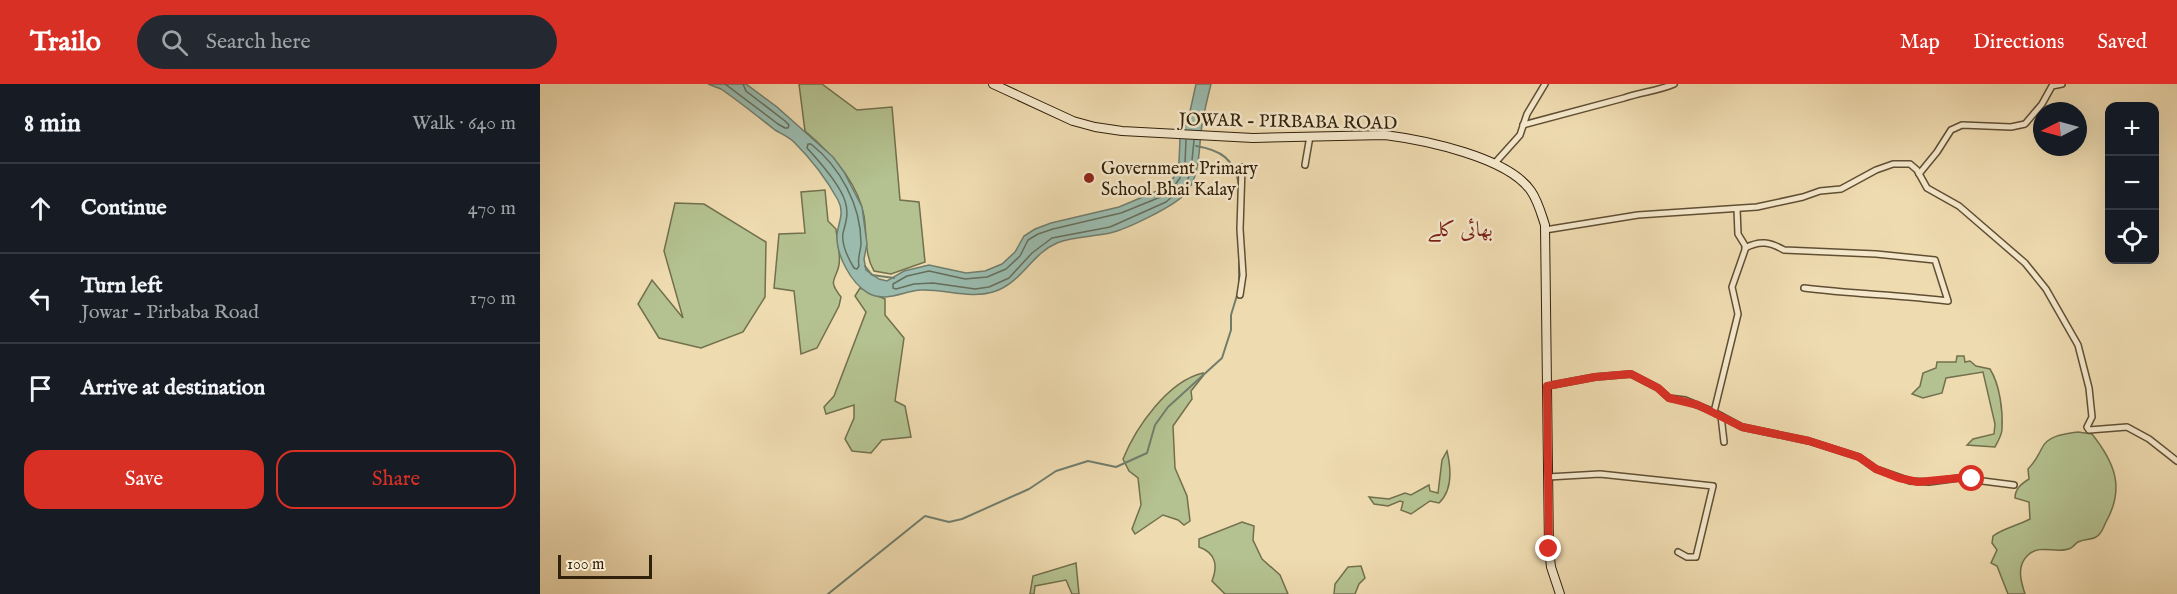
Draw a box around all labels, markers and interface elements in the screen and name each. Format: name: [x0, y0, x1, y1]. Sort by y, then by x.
search box: [137, 15, 557, 69]
text: Trailo: [30, 25, 101, 60]
icon: search: [158, 26, 191, 59]
text: Search here: [206, 28, 311, 56]
text: Map: [1900, 29, 1940, 56]
text: Directions: [1973, 29, 2064, 56]
text: Saved: [2097, 29, 2147, 56]
north arrow: [2033, 102, 2087, 156]
map controls: [2105, 102, 2159, 264]
button: +: [2105, 102, 2159, 156]
text: 8 min: [24, 107, 81, 140]
street label: JOWAR - PIRBABA ROAD: [1177, 109, 1397, 136]
text: Walk · 640 m: [412, 111, 516, 136]
button: −: [2105, 156, 2159, 210]
place label: Government Primary School Bhai Kalay: [1101, 158, 1258, 202]
marker: Government Primary School Bhai Kalay: [1082, 171, 1096, 185]
icon: ahead: [24, 192, 57, 225]
text: Continue: [81, 194, 167, 222]
text: 470 m: [468, 196, 516, 221]
button: locate: [2105, 210, 2159, 264]
district label: بھائی كلے: [1427, 217, 1493, 244]
text: Turn left: [81, 272, 163, 300]
icon: left: [24, 282, 57, 315]
text: 170 m: [470, 286, 516, 311]
text: Jowar - Pirbaba Road: [81, 300, 259, 325]
icon: arrive: [24, 372, 57, 405]
text: Arrive at destination: [81, 374, 265, 402]
button: Save: [24, 450, 264, 509]
button: Share: [276, 450, 516, 509]
route start: [1958, 465, 1984, 491]
route end: [1535, 535, 1561, 561]
scale bar: [558, 552, 652, 580]
text: 100 m: [567, 555, 604, 575]

